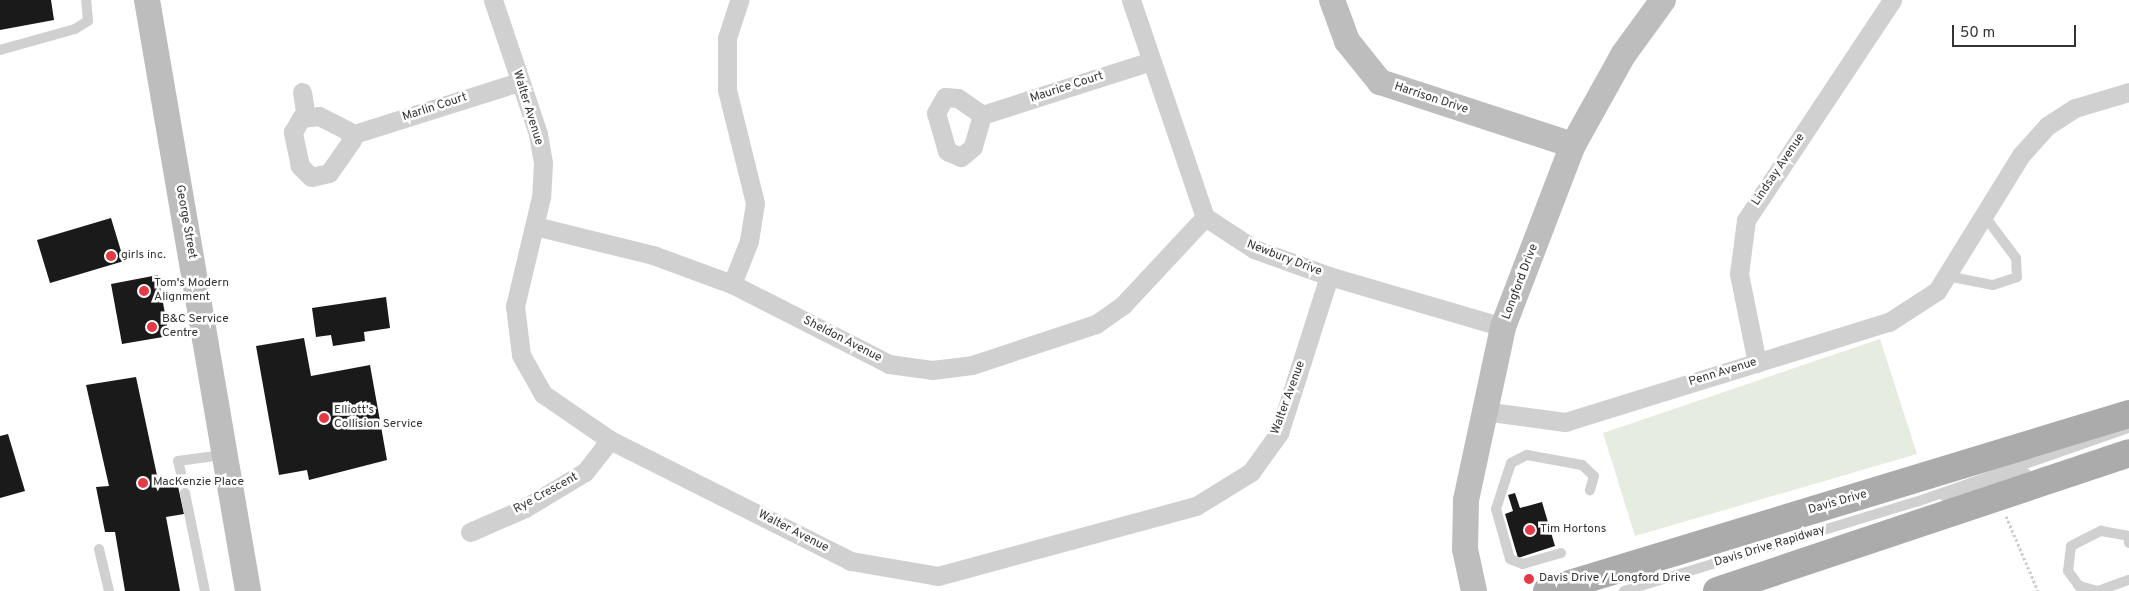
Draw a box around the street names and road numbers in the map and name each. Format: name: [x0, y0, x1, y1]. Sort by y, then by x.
street label: Walter Avenue: [509, 69, 545, 147]
street label: Maurice Court: [1029, 69, 1105, 107]
street label: Harrison Drive: [1392, 80, 1470, 118]
street label: Marlin Court: [401, 91, 469, 125]
street label: Lindsay Avenue: [1749, 131, 1809, 209]
street label: George Street: [171, 184, 199, 260]
street label: Newbury Drive: [1244, 238, 1324, 280]
street label: Longford Drive: [1500, 242, 1542, 322]
street label: Sheldon Avenue: [800, 314, 884, 366]
street label: Penn Avenue: [1687, 356, 1759, 390]
street label: Walter Avenue: [1269, 359, 1309, 437]
street label: Rye Crescent: [511, 470, 581, 518]
street label: Davis Drive: [1807, 488, 1869, 518]
street label: Walter Avenue: [755, 508, 831, 556]
street label: Davis Drive Rapidway: [1713, 523, 1827, 571]

